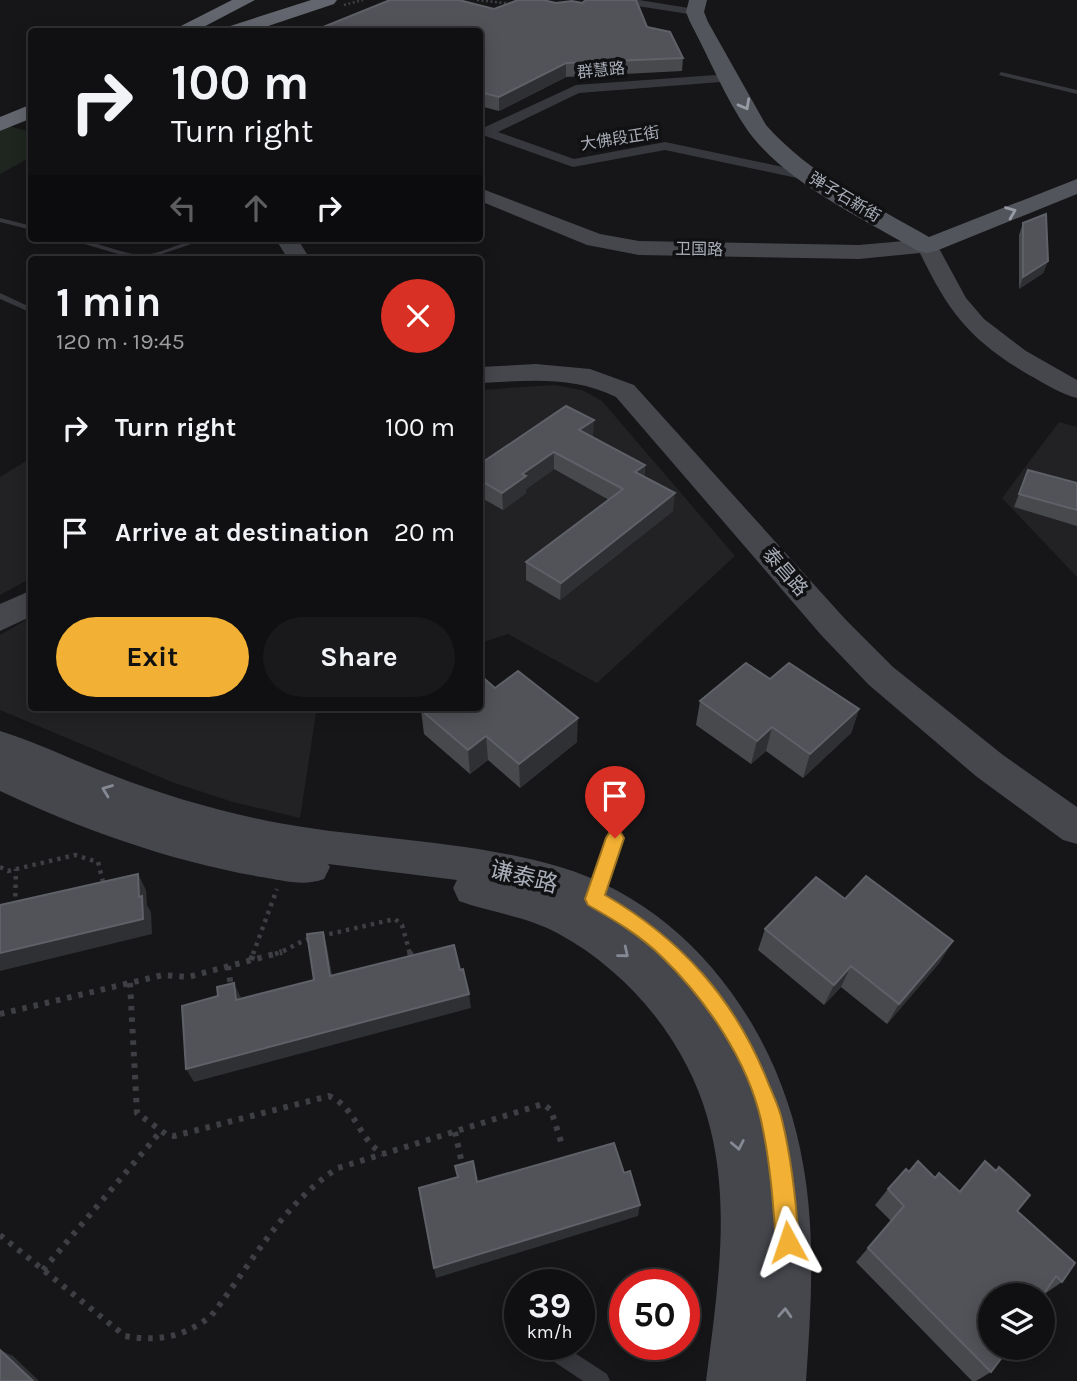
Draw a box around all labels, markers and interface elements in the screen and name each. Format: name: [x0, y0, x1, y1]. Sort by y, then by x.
text: 100 m: [171, 54, 309, 111]
icon: right: [56, 56, 147, 147]
street label: 群慧路: [576, 58, 626, 82]
one-way arrow: [736, 97, 750, 110]
text: Turn right: [171, 113, 313, 150]
street label: 大佛段正街: [579, 122, 661, 154]
street label: 弹子石新街: [806, 168, 884, 226]
icon: left: [164, 189, 202, 227]
icon: ahead: [237, 189, 275, 227]
icon: right: [310, 189, 348, 227]
one-way arrow: [1004, 207, 1016, 221]
street label: 卫国路: [675, 239, 723, 259]
text: 1 min: [56, 277, 161, 327]
button: close: [381, 279, 455, 353]
text: 120 m · 19:45: [56, 328, 185, 355]
icon: right: [56, 409, 94, 447]
text: Turn right: [115, 412, 236, 443]
text: 100 m: [385, 412, 455, 443]
icon: arrive: [56, 514, 94, 552]
text: Arrive at destination: [115, 517, 369, 548]
text: 20 m: [394, 517, 455, 548]
street label: 泰昌路: [758, 543, 812, 601]
button: Exit: [56, 617, 249, 697]
button: Share: [263, 617, 455, 697]
pin: [585, 766, 645, 838]
icon: arrive: [596, 777, 634, 815]
one-way arrow: [101, 785, 113, 799]
street label: 谦泰路: [487, 856, 561, 898]
one-way arrow: [616, 945, 629, 957]
one-way arrow: [729, 1139, 744, 1151]
position arrow: [751, 1205, 825, 1279]
speed limit sign: 50: [609, 1269, 700, 1360]
map controls: [978, 1283, 1055, 1360]
button: layers: [978, 1283, 1055, 1360]
text: 39: [528, 1285, 571, 1326]
one-way arrow: [777, 1307, 792, 1318]
text: km/h: [527, 1321, 572, 1343]

